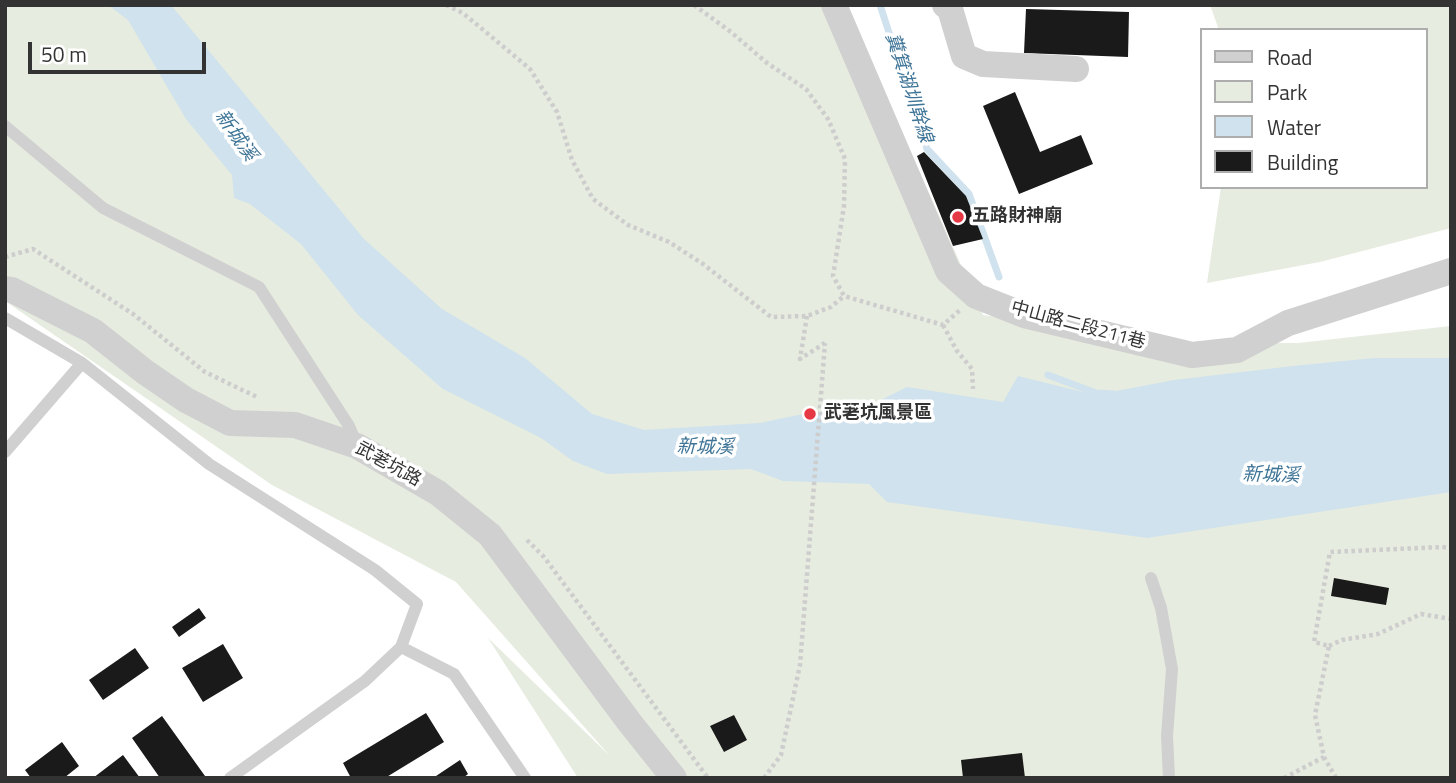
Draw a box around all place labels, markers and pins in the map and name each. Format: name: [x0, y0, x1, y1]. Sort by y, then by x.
place label: 五路財神廟: [972, 206, 1062, 228]
marker: 五路財神廟: [950, 209, 966, 225]
place label: 武荖坑風景區: [824, 403, 932, 425]
marker: 武荖坑風景區: [802, 406, 818, 422]

